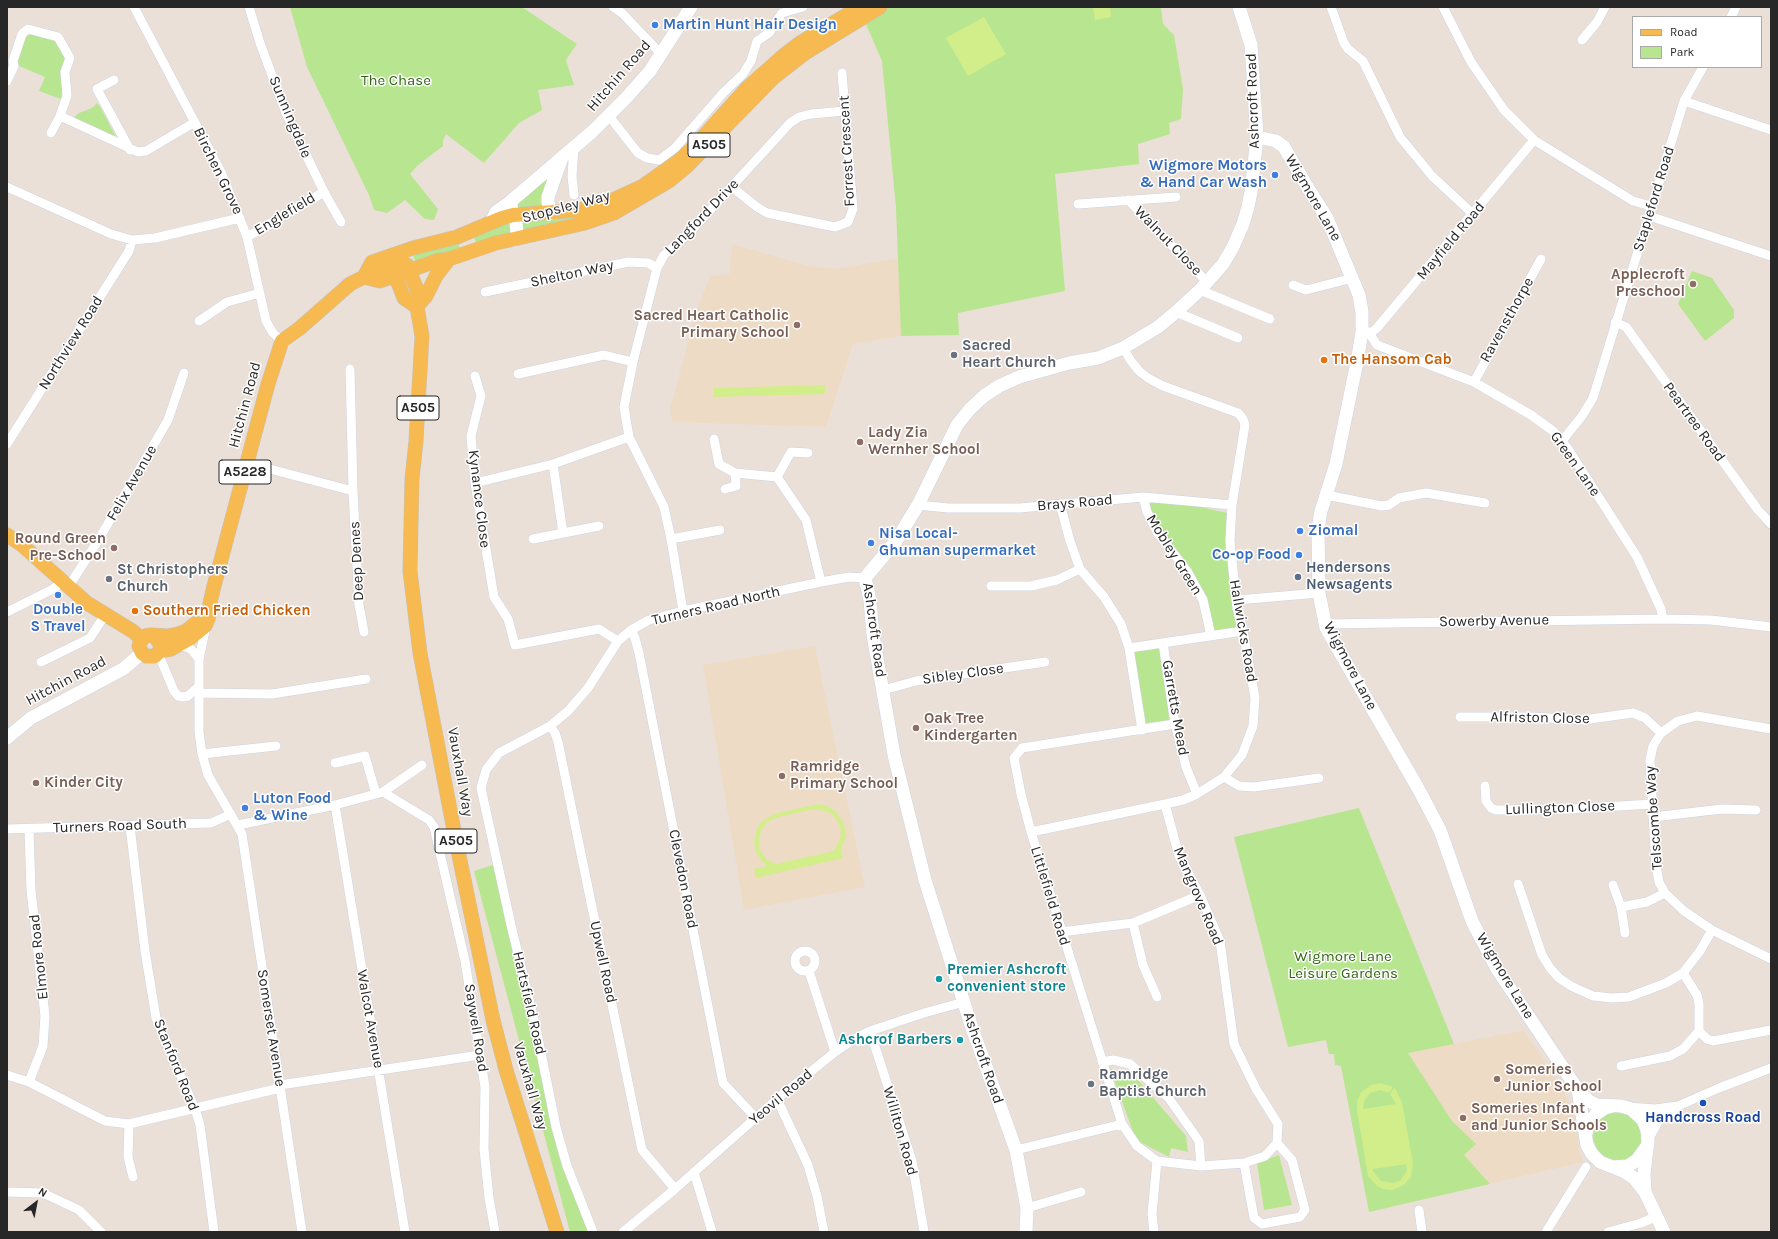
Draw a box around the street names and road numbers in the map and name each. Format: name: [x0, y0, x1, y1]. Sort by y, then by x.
street label: Hitchin Road: [583, 37, 655, 115]
street label: Ashcroft Road: [1242, 53, 1264, 149]
street label: Sunningdale: [265, 73, 315, 161]
street label: Forrest Crescent: [835, 95, 859, 207]
street label: Birchen Grove: [189, 124, 247, 218]
road number: A505: [688, 133, 730, 157]
street label: Stapleford Road: [1629, 144, 1679, 254]
street label: Wigmore Lane: [1281, 151, 1345, 245]
street label: Langford Drive: [661, 175, 743, 259]
street label: Stopsley Way: [520, 187, 612, 227]
street label: Englefield: [251, 189, 319, 239]
street label: Mayfield Road: [1413, 198, 1489, 284]
street label: Walnut Close: [1130, 202, 1206, 280]
street label: Shelton Way: [529, 256, 615, 292]
street label: Ravensthorpe: [1476, 274, 1538, 366]
street label: Northview Road: [35, 293, 107, 393]
street label: Hitchin Road: [225, 360, 265, 450]
street label: Peartree Road: [1659, 379, 1729, 465]
road number: A505: [397, 396, 439, 420]
street label: Green Lane: [1546, 428, 1604, 500]
street label: Felix Avenue: [103, 442, 161, 524]
street label: Kynance Close: [464, 449, 494, 549]
road number: A5228: [219, 460, 271, 484]
street label: Brays Road: [1036, 491, 1114, 515]
street label: Mobley Green: [1142, 511, 1206, 599]
street label: Deep Denes: [346, 521, 368, 601]
street label: Hallwicks Road: [1225, 578, 1261, 684]
street label: Ashcroft Road: [858, 581, 890, 679]
street label: Turners Road North: [650, 582, 782, 630]
street label: Sowerby Avenue: [1439, 611, 1549, 631]
street label: Wigmore Lane: [1319, 619, 1381, 713]
street label: Hitchin Road: [23, 652, 109, 710]
street label: Sibley Close: [921, 659, 1005, 689]
street label: Garretts Mead: [1158, 659, 1192, 757]
street label: Alfriston Close: [1490, 708, 1590, 728]
street label: Vauxhall Way: [443, 726, 477, 818]
street label: Telscombe Way: [1641, 765, 1667, 871]
street label: Lullington Close: [1505, 797, 1615, 819]
street label: Turners Road South: [53, 815, 187, 837]
street label: Clevedon Road: [665, 828, 701, 930]
road number: A505: [435, 829, 477, 853]
street label: Littlefield Road: [1026, 844, 1074, 948]
street label: Mangrove Road: [1169, 844, 1227, 948]
street label: Elmore Road: [26, 913, 52, 1001]
street label: Upwell Road: [586, 919, 620, 1005]
street label: Wigmore Lane: [1472, 930, 1538, 1022]
street label: Hartsfield Road: [508, 949, 550, 1057]
street label: Somerset Avenue: [253, 968, 289, 1088]
street label: Walcot Avenue: [352, 968, 388, 1070]
street label: Saywell Road: [460, 982, 492, 1074]
street label: Ashcroft Road: [959, 1010, 1007, 1106]
street label: Stanford Road: [149, 1016, 203, 1114]
street label: Vauxhall Way: [509, 1040, 551, 1132]
street label: Yeovil Road: [746, 1065, 816, 1129]
street label: Williton Road: [879, 1084, 921, 1178]

